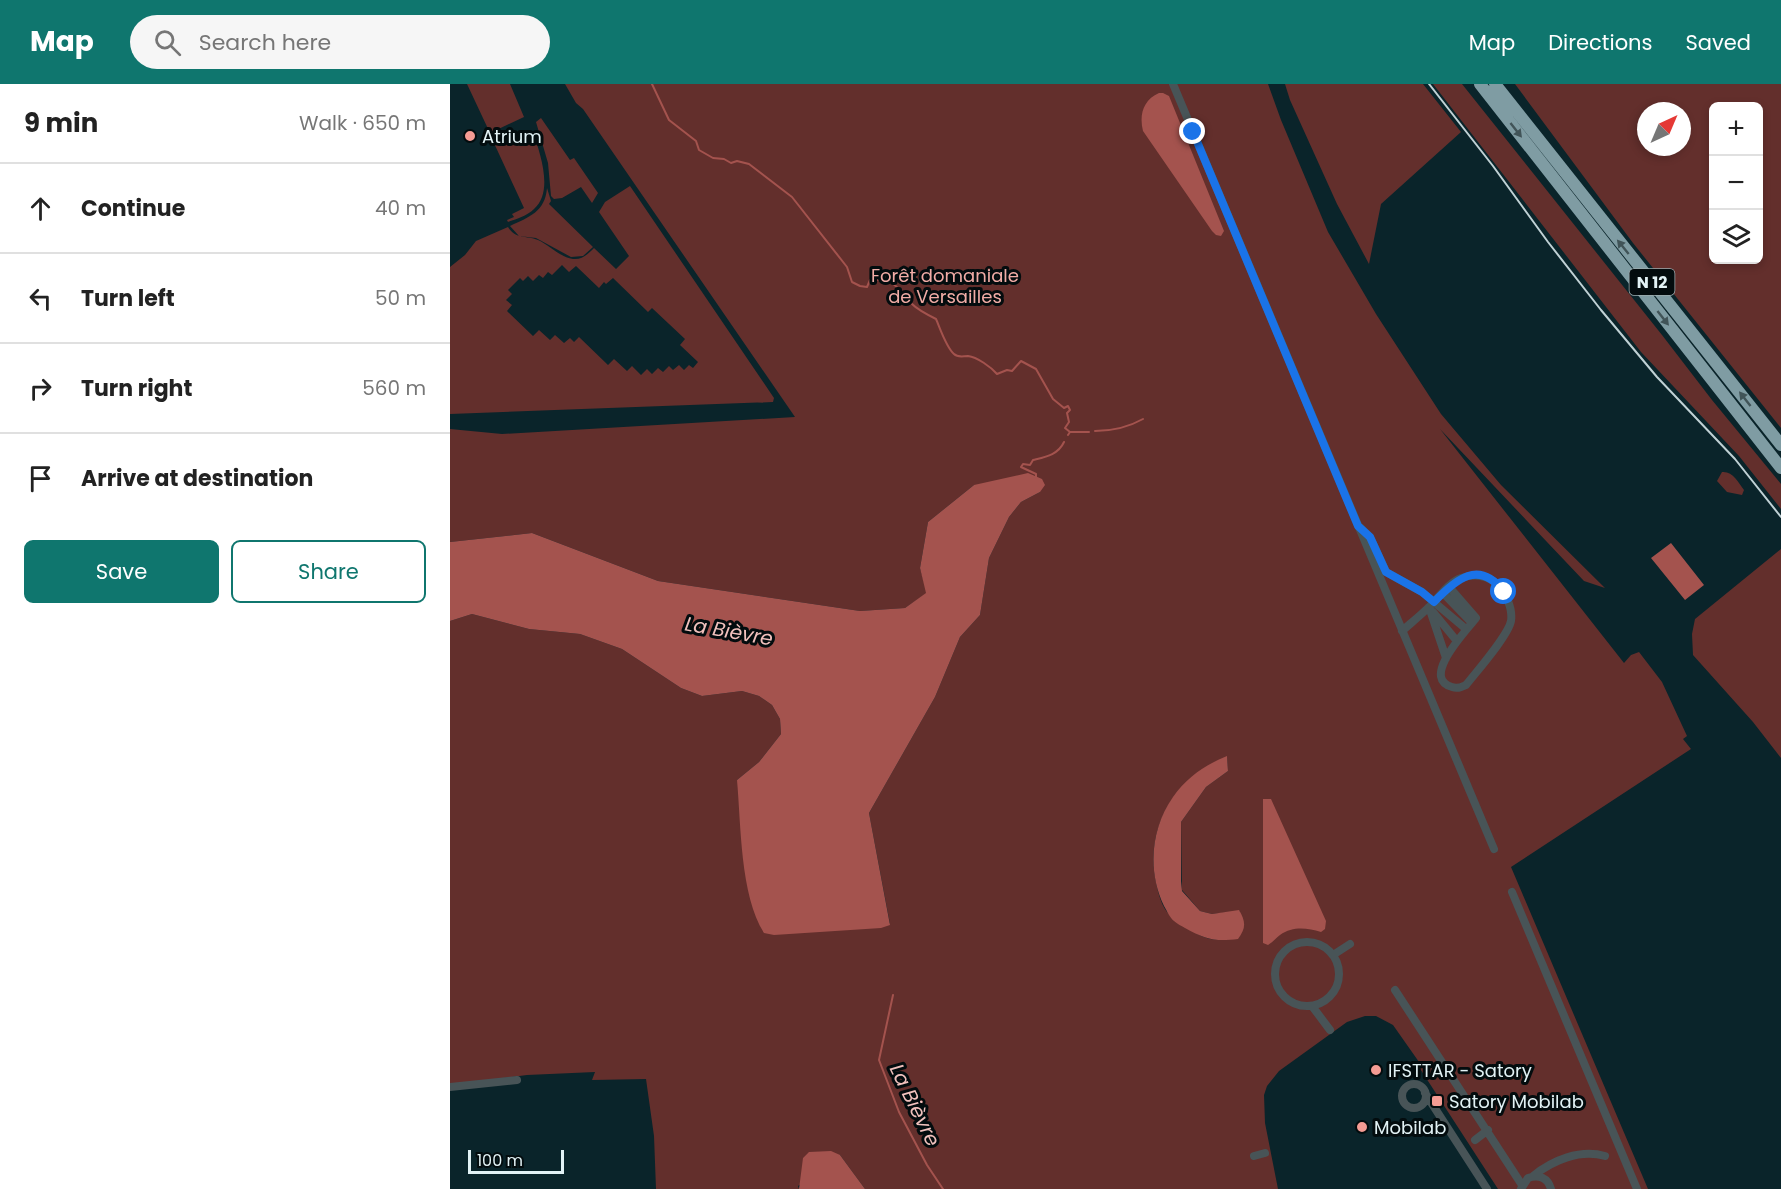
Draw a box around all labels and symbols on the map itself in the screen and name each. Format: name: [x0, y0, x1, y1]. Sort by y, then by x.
north arrow: [1637, 102, 1691, 156]
route end: [1179, 118, 1205, 144]
one-way arrow: [1509, 122, 1522, 138]
place label: Atrium: [482, 124, 542, 149]
marker: Atrium: [463, 129, 477, 143]
one-way arrow: [1617, 239, 1630, 255]
park label: Forêt domaniale de Versailles: [871, 263, 1019, 309]
road number: N 12: [1630, 269, 1674, 295]
one-way arrow: [1657, 310, 1669, 325]
one-way arrow: [1739, 392, 1751, 407]
route start: [1490, 578, 1516, 604]
water label: La Bièvre: [683, 610, 775, 652]
place label: IFSTTAR - Satory: [1388, 1058, 1532, 1083]
water label: La Bièvre: [883, 1059, 947, 1151]
marker: IFSTTAR - Satory: [1369, 1063, 1383, 1077]
place label: Satory Mobilab: [1449, 1089, 1584, 1114]
marker: Satory Mobilab: [1430, 1094, 1444, 1108]
place label: Mobilab: [1374, 1115, 1446, 1140]
marker: Mobilab: [1355, 1120, 1369, 1134]
scale bar: [468, 1147, 564, 1174]

